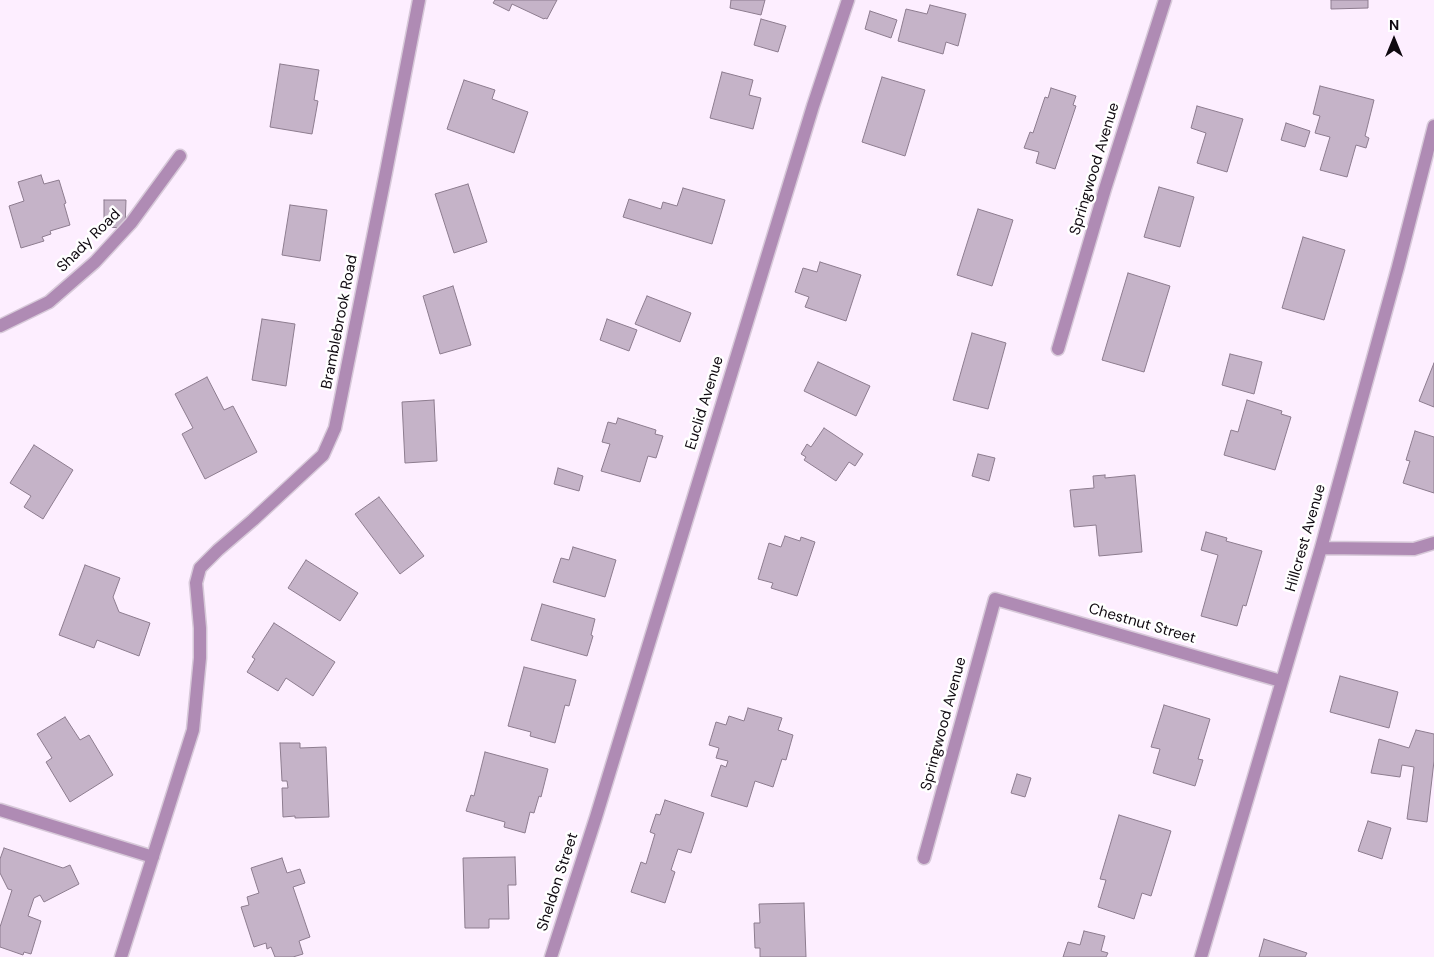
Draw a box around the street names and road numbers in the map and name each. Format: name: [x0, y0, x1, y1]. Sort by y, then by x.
street label: Springwood Avenue: [1066, 101, 1124, 237]
street label: Shady Road: [54, 206, 124, 276]
street label: Bramblebrook Road: [318, 253, 362, 391]
street label: Euclid Avenue: [682, 354, 728, 452]
street label: Hillcrest Avenue: [1282, 482, 1330, 594]
street label: Chestnut Street: [1086, 600, 1198, 648]
street label: Springwood Avenue: [918, 655, 970, 793]
street label: Sheldon Street: [534, 830, 582, 934]

